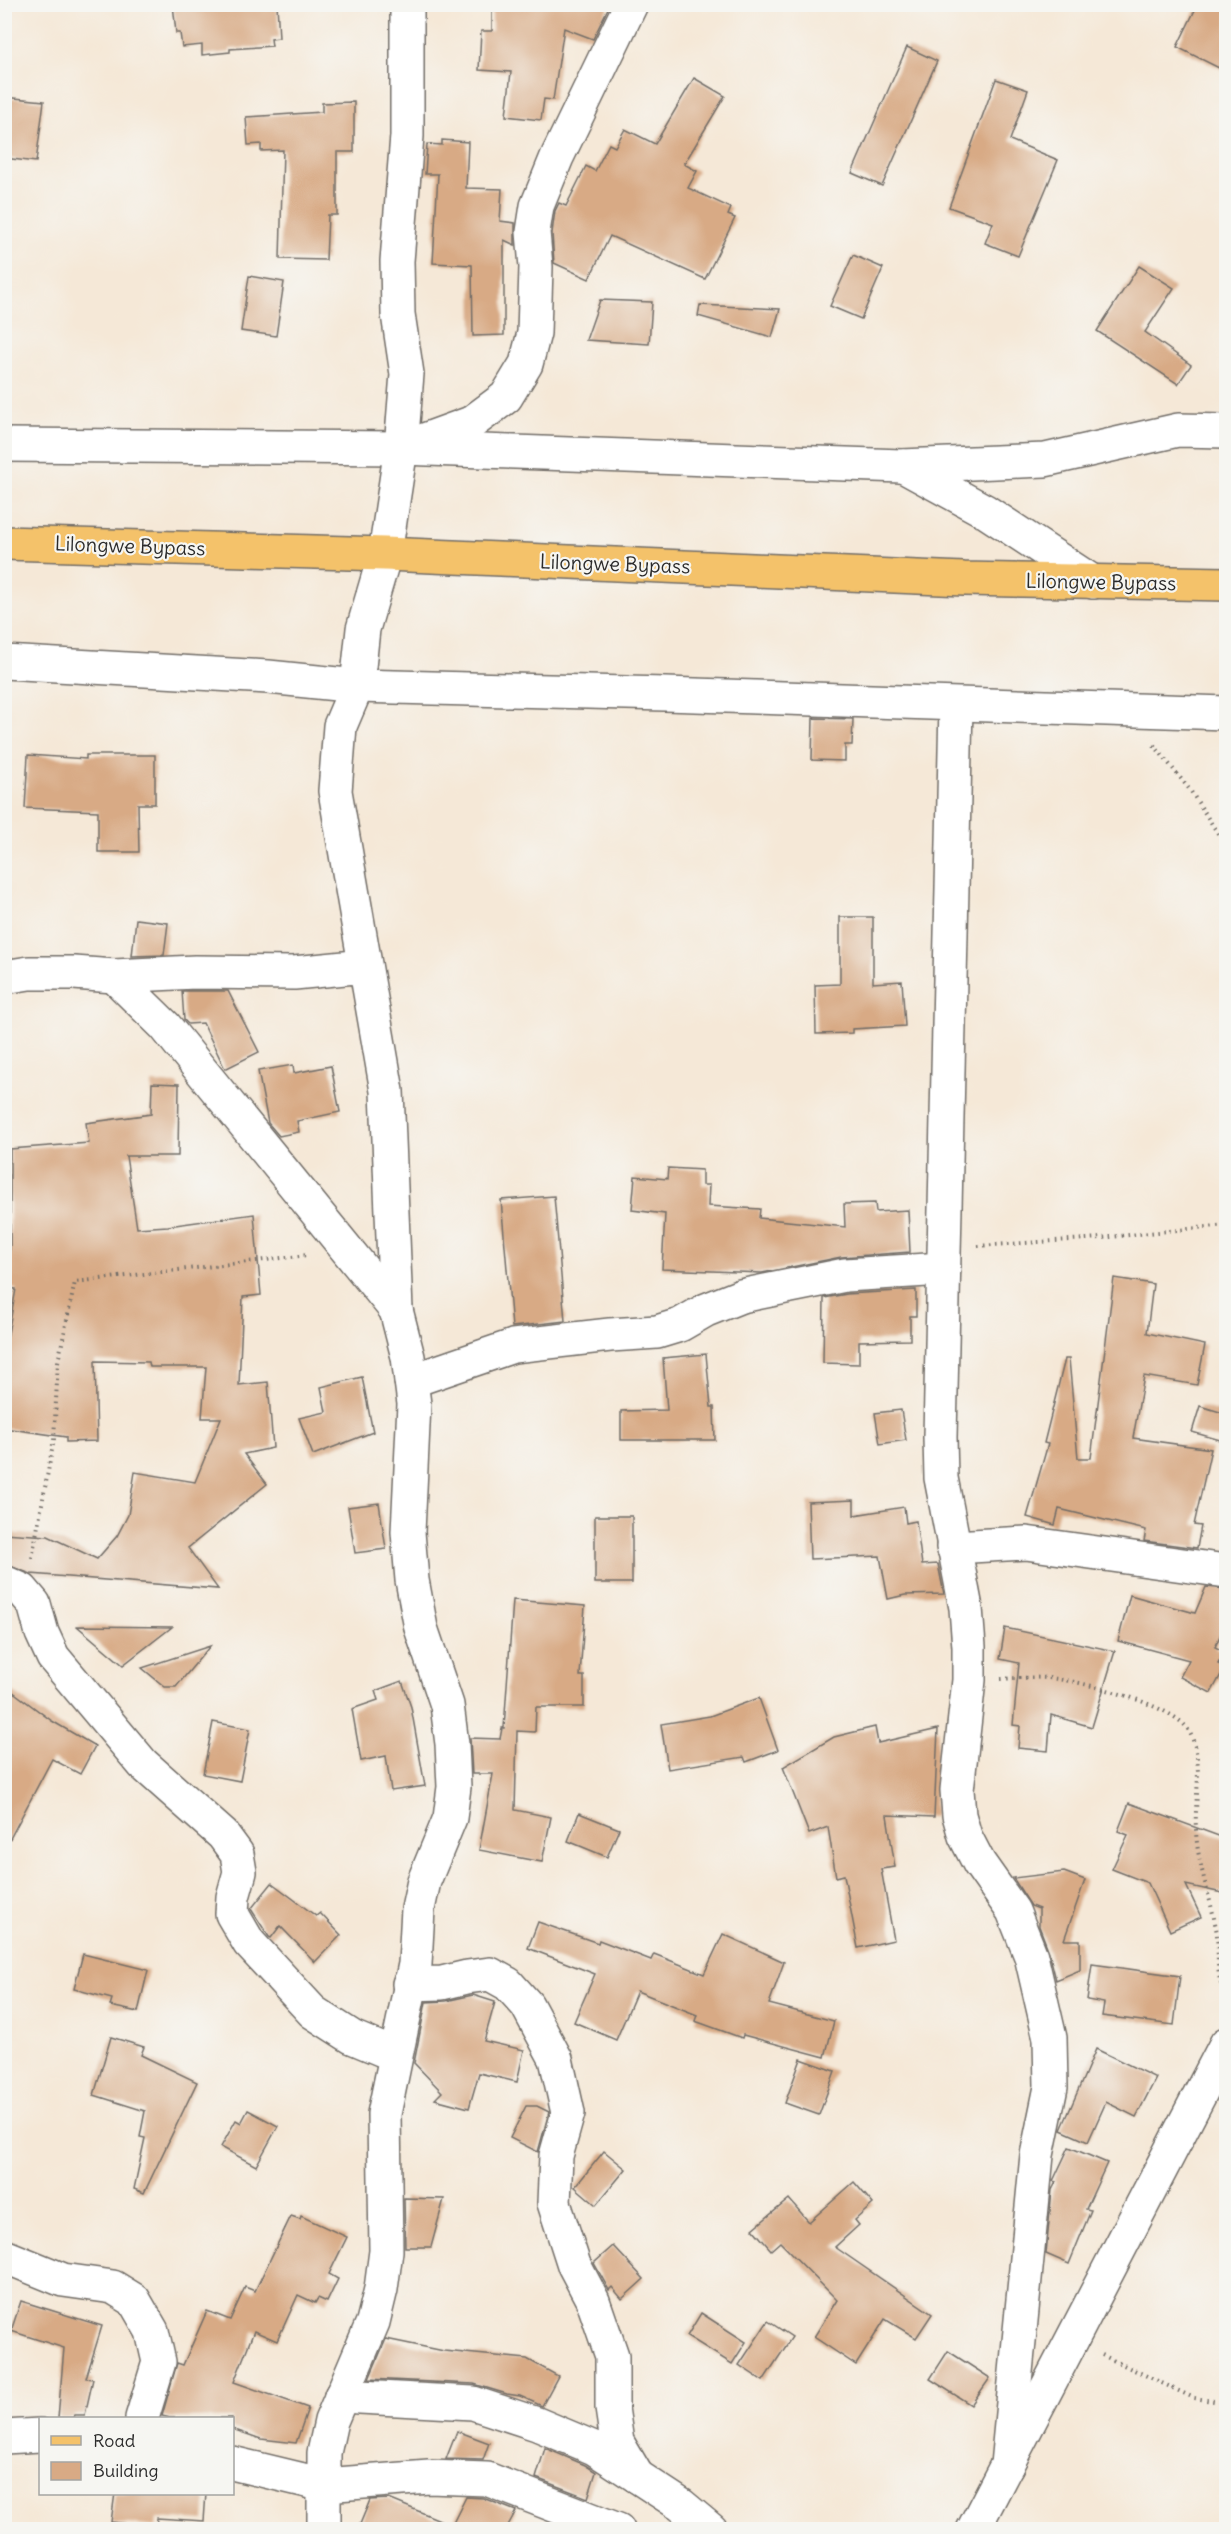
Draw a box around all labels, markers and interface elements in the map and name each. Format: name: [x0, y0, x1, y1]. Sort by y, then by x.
street label: Lilongwe Bypass: [54, 530, 206, 561]
street label: Lilongwe Bypass: [539, 548, 691, 579]
street label: Lilongwe Bypass: [1026, 568, 1176, 595]
legend: [39, 2417, 234, 2495]
text: Road: [93, 2429, 136, 2452]
text: Building: [93, 2459, 158, 2482]

